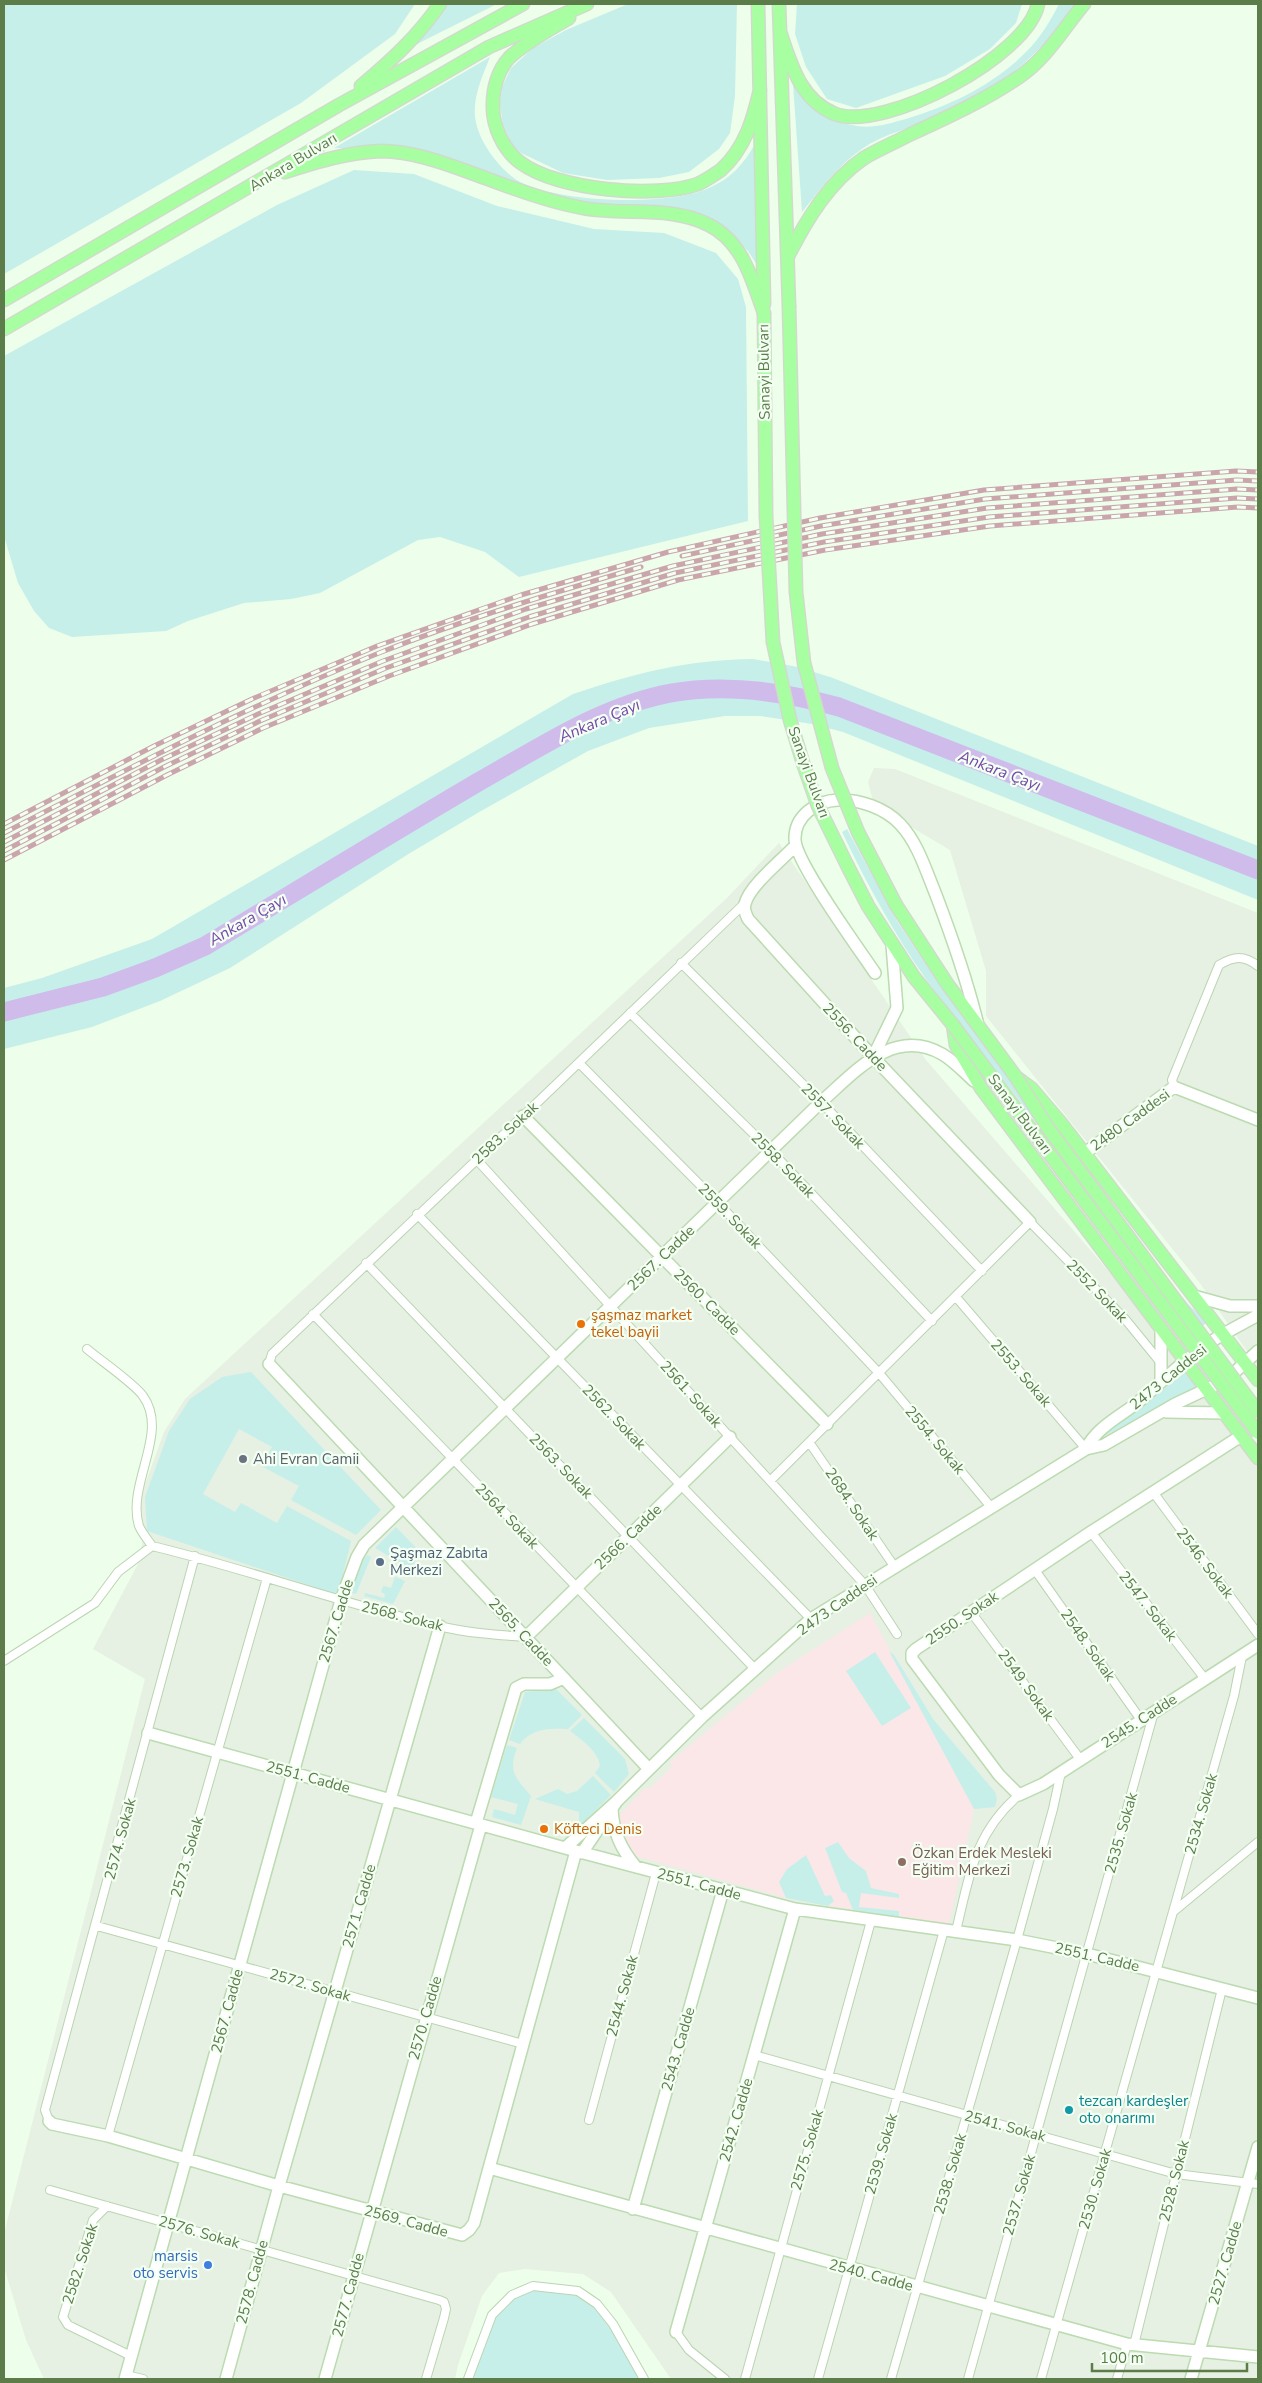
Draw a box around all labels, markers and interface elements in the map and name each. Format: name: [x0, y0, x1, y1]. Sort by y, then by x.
street label: Ankara Bulvarı: [245, 128, 341, 196]
street label: Sanayi Bulvarı: [753, 324, 775, 420]
water label: Ankara Çayı: [554, 694, 644, 748]
street label: Sanayi Bulvarı: [783, 724, 835, 820]
water label: Ankara Çayı: [955, 745, 1044, 797]
water label: Ankara Çayı: [204, 889, 291, 951]
street label: 2556. Cadde: [818, 999, 892, 1075]
street label: Sanayi Bulvarı: [983, 1070, 1057, 1158]
street label: 2557. Sokak: [797, 1079, 870, 1153]
street label: 2480 Caddesi: [1086, 1084, 1174, 1156]
street label: 2583. Sokak: [468, 1097, 543, 1169]
street label: 2558. Sokak: [747, 1128, 820, 1202]
street label: 2559. Sokak: [694, 1179, 767, 1253]
street label: 2567. Cadde: [623, 1221, 699, 1295]
street label: 2552 Sokak: [1062, 1255, 1132, 1327]
street label: 2560. Cadde: [669, 1264, 745, 1340]
place label: şaşmaz market tekel bayii: [591, 1305, 692, 1342]
marker: şaşmaz market tekel bayii: [575, 1318, 587, 1330]
street label: 2553. Sokak: [986, 1335, 1056, 1412]
street label: 2473 Caddesi: [1125, 1340, 1211, 1414]
street label: 2561. Sokak: [656, 1356, 727, 1432]
street label: 2562. Sokak: [578, 1380, 651, 1454]
street label: 2554. Sokak: [900, 1402, 970, 1479]
street label: 2563. Sokak: [525, 1429, 598, 1503]
place label: Ahi Evran Camii: [253, 1449, 359, 1469]
marker: Ahi Evran Camii: [237, 1453, 249, 1465]
street label: 2684. Sokak: [820, 1464, 884, 1545]
street label: 2564. Sokak: [471, 1479, 544, 1553]
street label: 2566. Cadde: [590, 1500, 666, 1574]
street label: 2546. Sokak: [1172, 1524, 1238, 1603]
place label: Şaşmaz Zabıta Merkezi: [390, 1543, 488, 1580]
marker: Şaşmaz Zabıta Merkezi: [374, 1556, 386, 1568]
street label: 2547. Sokak: [1114, 1567, 1182, 1646]
street label: 2473 Caddesi: [793, 1570, 881, 1640]
street label: 2567. Cadde: [314, 1577, 358, 1665]
street label: 2550. Sokak: [922, 1586, 1003, 1650]
street label: 2565. Cadde: [484, 1594, 558, 1670]
street label: 2568. Sokak: [359, 1596, 446, 1636]
street label: 2548. Sokak: [1056, 1605, 1120, 1685]
street label: 2549. Sokak: [993, 1645, 1059, 1725]
street label: 2545. Cadde: [1097, 1689, 1181, 1753]
street label: 2551. Cadde: [264, 1756, 352, 1798]
street label: 2534. Sokak: [1180, 1771, 1222, 1857]
street label: 2535. Sokak: [1100, 1790, 1142, 1876]
street label: 2574. Sokak: [100, 1795, 141, 1882]
street label: 2573. Sokak: [166, 1814, 208, 1900]
place label: Köfteci Denis: [554, 1819, 642, 1839]
marker: Köfteci Denis: [538, 1823, 550, 1835]
place label: Özkan Erdek Mesleki Eğitim Merkezi: [912, 1843, 1052, 1880]
marker: Özkan Erdek Mesleki Eğitim Merkezi: [896, 1856, 908, 1868]
street label: 2571. Cadde: [337, 1862, 381, 1950]
street label: 2551. Cadde: [655, 1863, 743, 1905]
street label: 2551. Cadde: [1053, 1938, 1141, 1976]
street label: 2544. Sokak: [602, 1952, 643, 2039]
street label: 2572. Sokak: [267, 1964, 353, 2006]
street label: 2567. Cadde: [206, 1967, 248, 2055]
street label: 2570. Cadde: [403, 1974, 447, 2062]
street label: 2543. Cadde: [656, 2005, 700, 2093]
street label: 2542. Cadde: [714, 2076, 758, 2164]
place label: tezcan kardeşler oto onarımı: [1079, 2091, 1189, 2128]
marker: tezcan kardeşler oto onarımı: [1063, 2104, 1075, 2116]
street label: 2541. Sokak: [962, 2106, 1049, 2147]
street label: 2575. Sokak: [786, 2107, 828, 2193]
street label: 2539. Sokak: [860, 2111, 902, 2197]
street label: 2538. Sokak: [929, 2131, 971, 2217]
street label: 2528. Sokak: [1154, 2137, 1194, 2224]
street label: 2530. Sokak: [1074, 2146, 1116, 2232]
street label: 2537. Sokak: [998, 2152, 1040, 2238]
street label: 2569. Cadde: [362, 2200, 450, 2242]
street label: 2576. Sokak: [156, 2211, 242, 2253]
street label: 2527. Cadde: [1203, 2219, 1247, 2307]
street label: 2582. Sokak: [58, 2221, 103, 2307]
street label: 2578. Cadde: [231, 2238, 273, 2326]
place label: marsis oto servis: [133, 2246, 198, 2283]
street label: 2577. Cadde: [327, 2251, 369, 2339]
street label: 2540. Cadde: [827, 2254, 915, 2296]
marker: marsis oto servis: [202, 2259, 214, 2271]
scale bar: [1092, 2340, 1247, 2372]
text: 100 m: [1100, 2348, 1144, 2368]

